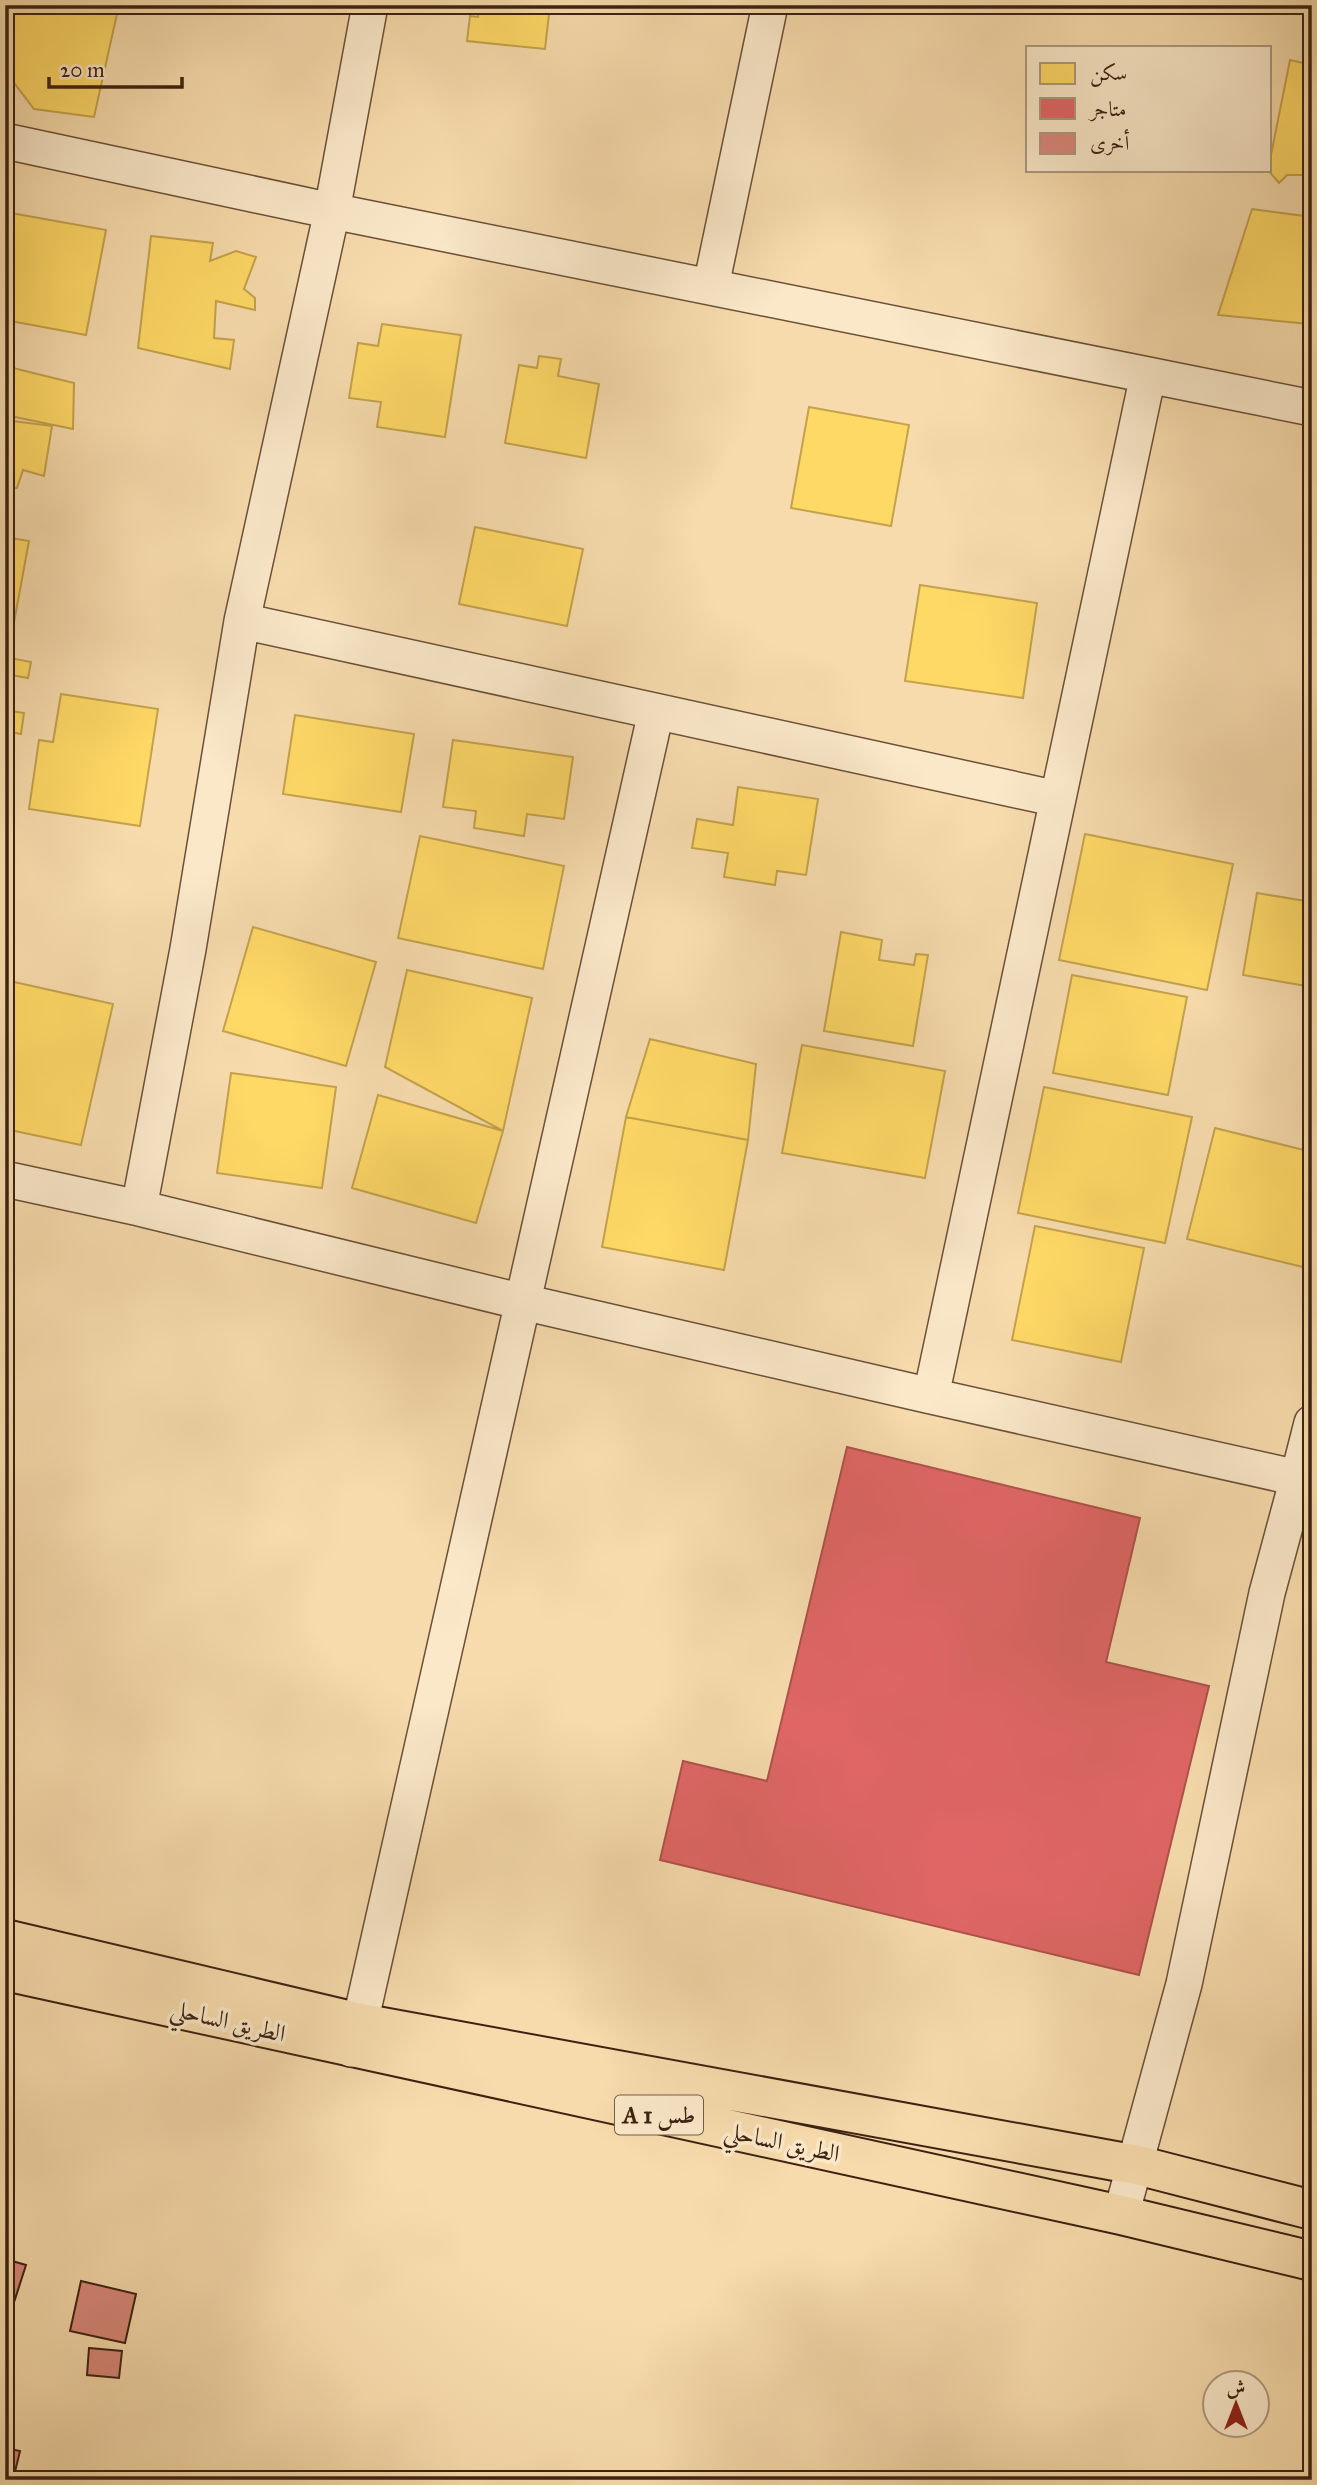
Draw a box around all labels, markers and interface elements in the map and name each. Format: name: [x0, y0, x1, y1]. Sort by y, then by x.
scale bar: [49, 46, 182, 90]
legend: [1026, 46, 1272, 172]
text: 20 m: [60, 57, 105, 83]
text: سكن: [1090, 60, 1127, 87]
text: متاجر: [1088, 96, 1127, 122]
text: أخرى: [1090, 128, 1129, 156]
street label: الطريق الساحلي: [166, 1993, 288, 2057]
road number: A 1 طس: [615, 2096, 703, 2134]
street label: الطريق الساحلي: [720, 2115, 842, 2177]
north arrow: [1202, 2370, 1272, 2440]
text: ش: [1227, 2376, 1245, 2399]

